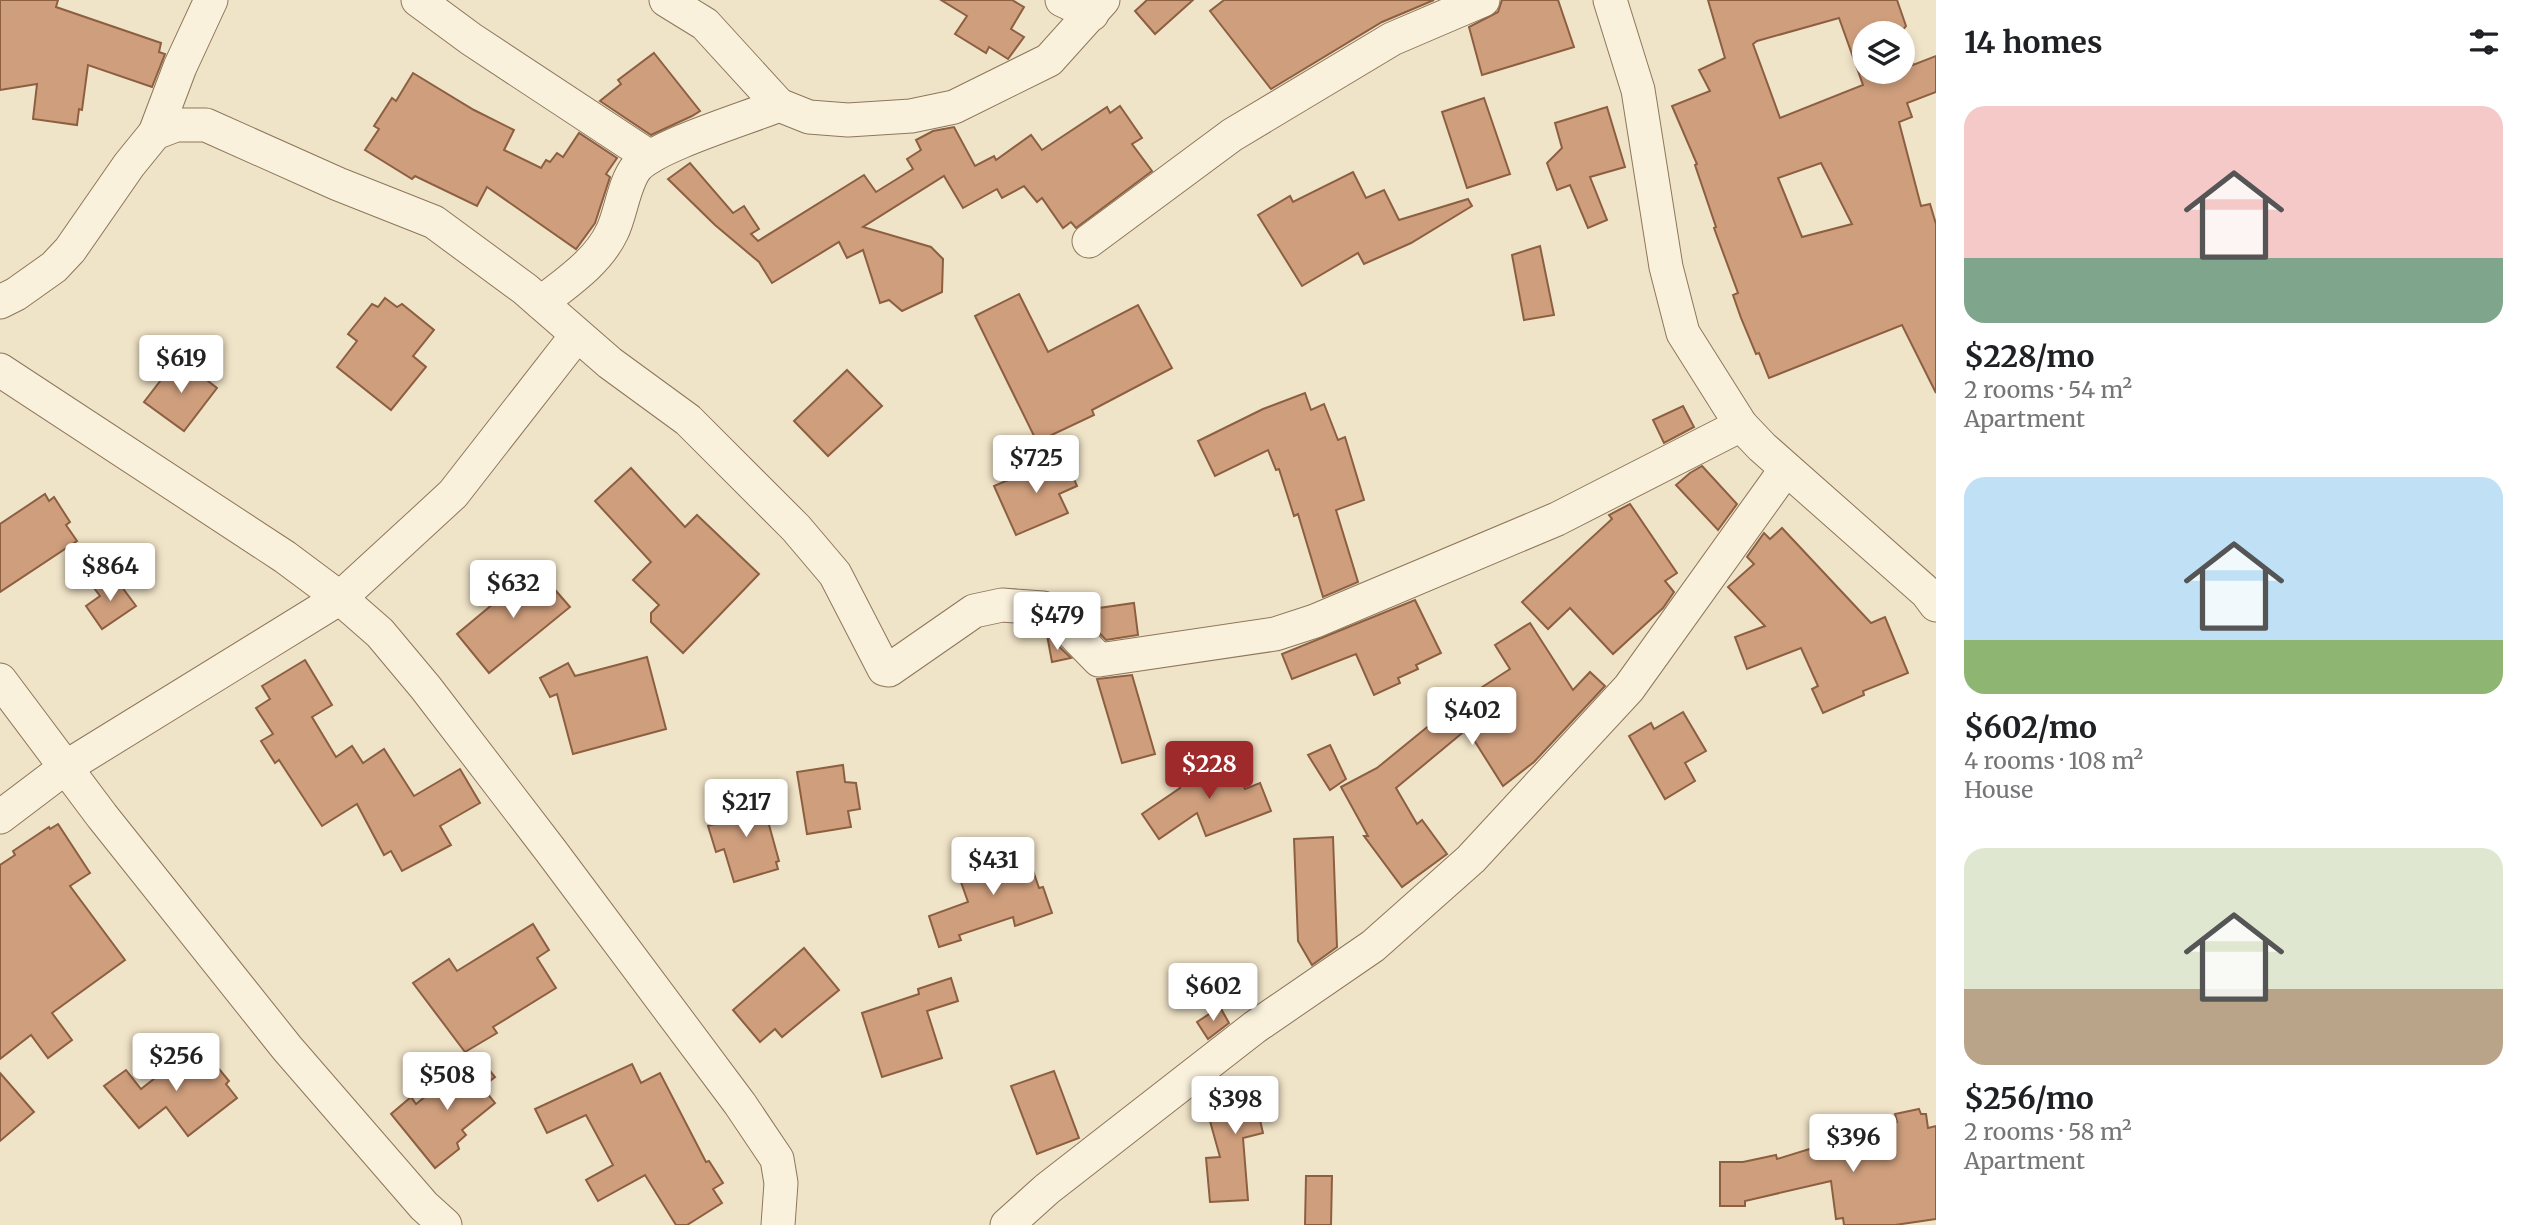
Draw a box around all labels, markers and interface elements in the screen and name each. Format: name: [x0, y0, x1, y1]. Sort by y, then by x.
map controls: [1852, 21, 1915, 84]
button: layers: [1852, 21, 1915, 84]
text: 14 homes: [1964, 23, 2102, 61]
icon: filters: [2465, 23, 2503, 61]
icon: home: [2171, 152, 2297, 278]
pin: $619: [140, 336, 222, 395]
text: $228/mo: [1964, 337, 2094, 375]
text: $619: [155, 343, 207, 372]
text: 2 rooms · 54 m²: [1964, 375, 2132, 404]
text: Apartment: [1964, 404, 2085, 433]
pin: $725: [995, 435, 1077, 495]
text: $725: [1009, 443, 1063, 472]
icon: home: [2171, 523, 2297, 649]
pin: $864: [69, 544, 151, 603]
text: $864: [81, 551, 139, 580]
pin: $632: [472, 560, 554, 620]
text: $632: [486, 568, 540, 597]
pin: $479: [1016, 592, 1098, 652]
text: $479: [1030, 600, 1084, 629]
pin: $402: [1431, 688, 1513, 747]
text: $402: [1443, 695, 1501, 724]
text: $602/mo: [1964, 708, 2097, 746]
pin: $228: [1168, 742, 1250, 801]
text: 4 rooms · 108 m²: [1964, 746, 2143, 775]
text: $228: [1181, 749, 1237, 778]
text: House: [1964, 775, 2033, 804]
pin: $217: [705, 780, 787, 839]
text: $217: [721, 787, 771, 816]
pin: $431: [952, 838, 1034, 897]
text: $431: [967, 845, 1019, 874]
icon: home: [2171, 894, 2297, 1020]
pin: $602: [1172, 964, 1254, 1023]
text: $602: [1184, 971, 1242, 1000]
pin: $256: [135, 1034, 217, 1093]
text: $256: [149, 1041, 203, 1070]
pin: $508: [406, 1052, 488, 1112]
text: $508: [419, 1060, 475, 1089]
pin: $398: [1194, 1076, 1276, 1136]
text: $256/mo: [1964, 1079, 2094, 1117]
text: $398: [1207, 1084, 1263, 1113]
pin: $396: [1812, 1114, 1894, 1174]
text: 2 rooms · 58 m²: [1964, 1117, 2132, 1146]
text: $396: [1825, 1122, 1881, 1151]
text: Apartment: [1964, 1146, 2085, 1175]

